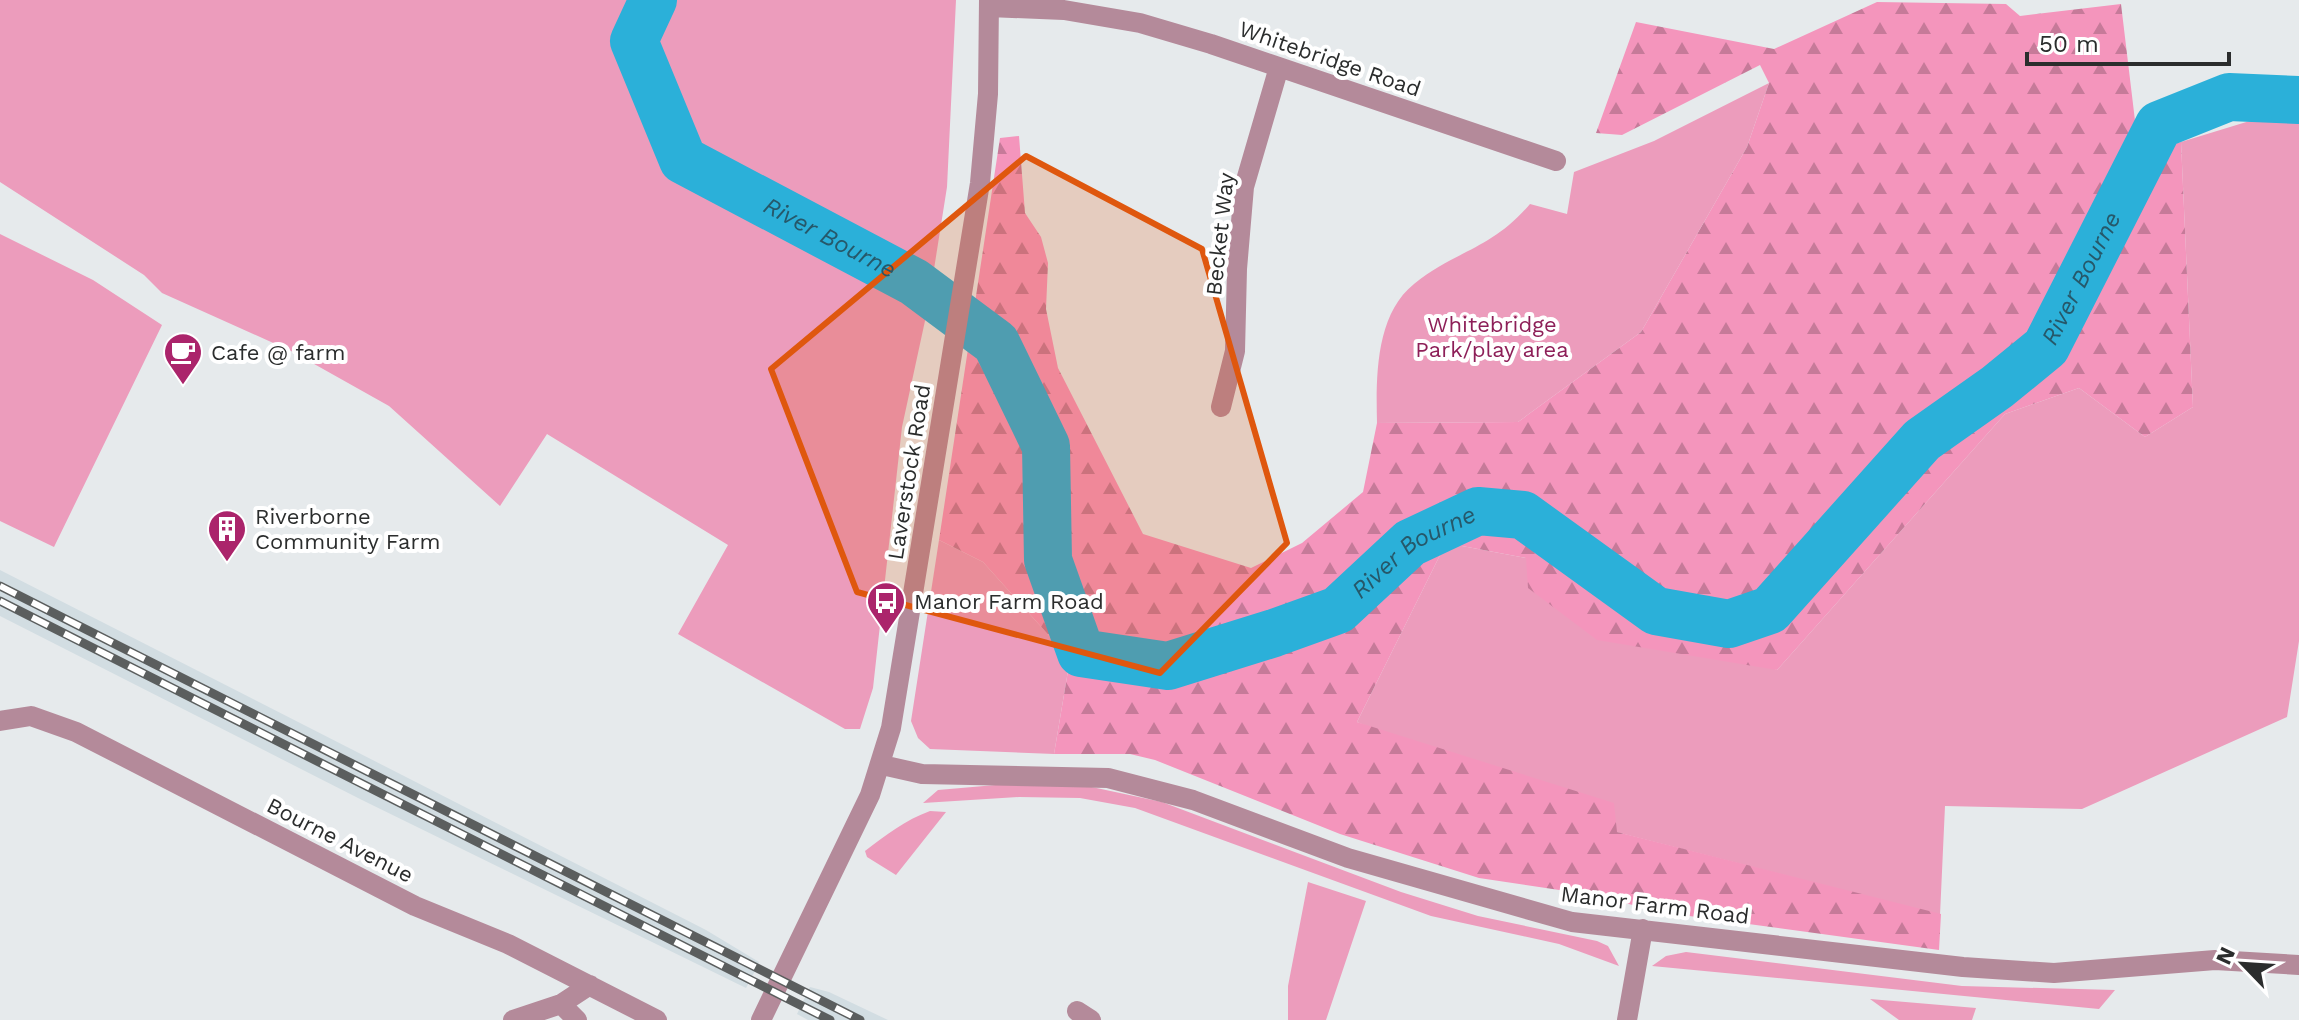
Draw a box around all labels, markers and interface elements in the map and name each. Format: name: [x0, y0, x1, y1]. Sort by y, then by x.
street label: Whitebridge Road: [1236, 16, 1424, 102]
scale bar: [2027, 16, 2229, 66]
text: 50 m: [2039, 30, 2099, 58]
street label: Becket Way: [1201, 171, 1239, 297]
water label: River Bourne: [759, 191, 901, 284]
water label: River Bourne: [2036, 207, 2127, 349]
park label: Whitebridge Park/play area: [1415, 312, 1569, 362]
cafe icon: Cafe @ farm: [162, 331, 204, 386]
place label: Cafe @ farm: [211, 340, 346, 365]
street label: Laverstock Road: [883, 382, 935, 562]
water label: River Bourne: [1346, 500, 1480, 604]
place label: Riverborne Community Farm: [255, 504, 440, 554]
building icon: Riverborne Community Farm: [206, 508, 248, 563]
bus stop icon: Manor Farm Road: [865, 580, 907, 635]
place label: Manor Farm Road: [914, 589, 1104, 614]
street label: Bourne Avenue: [263, 792, 417, 888]
street label: Manor Farm Road: [1559, 881, 1751, 929]
north arrow: [2203, 924, 2283, 1004]
text: N: [2211, 943, 2240, 968]

